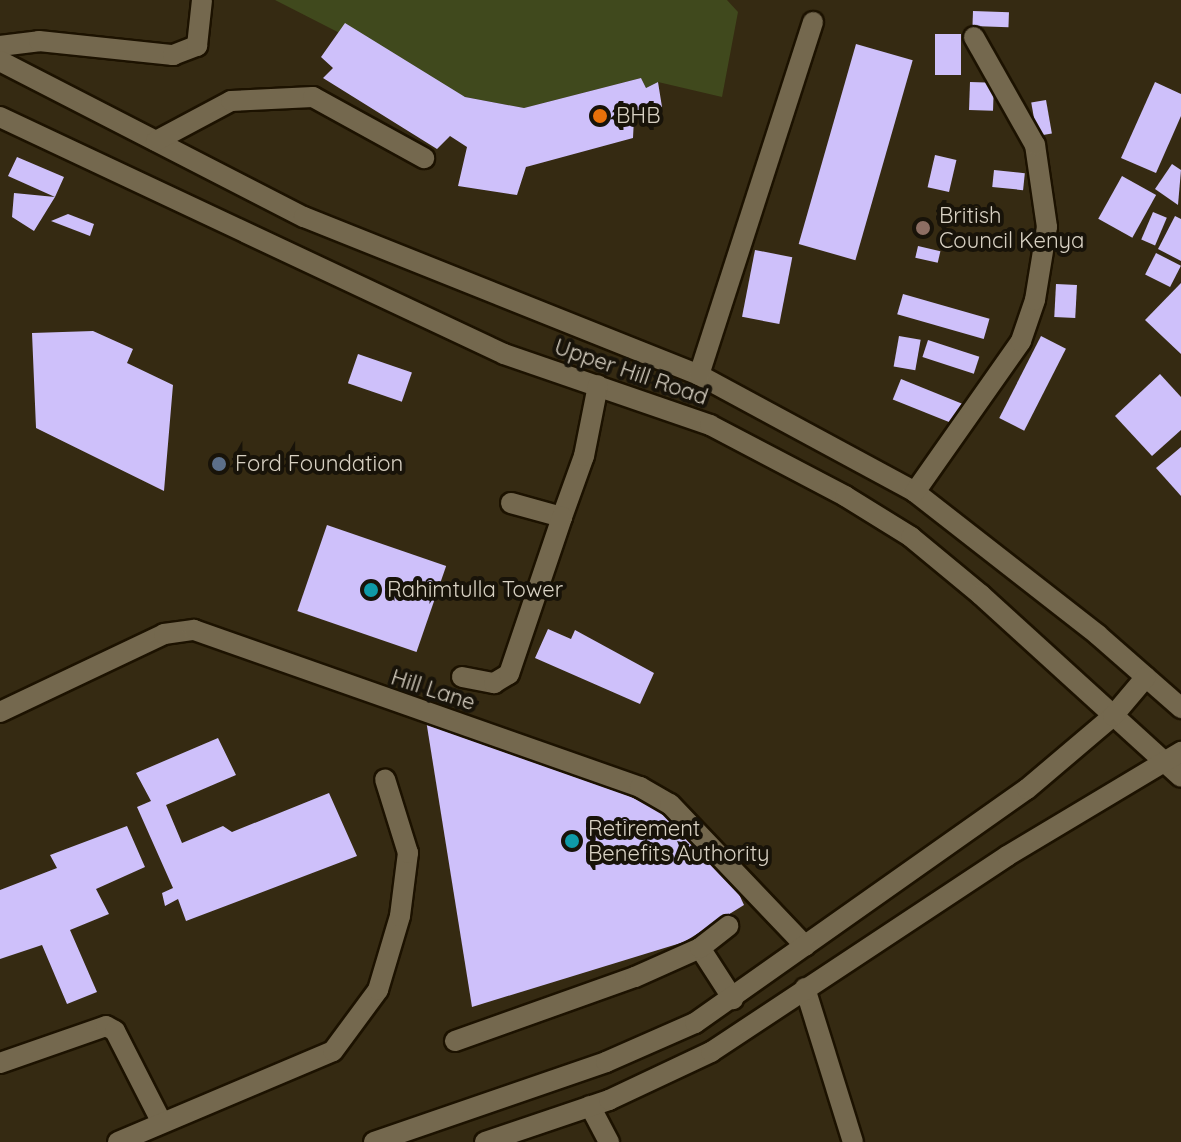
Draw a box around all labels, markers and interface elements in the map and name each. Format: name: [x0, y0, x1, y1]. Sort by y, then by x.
place label: BHB: [616, 103, 660, 129]
marker: BHB: [591, 107, 609, 125]
place label: British Council Kenya: [939, 202, 1084, 254]
marker: British Council Kenya: [914, 219, 932, 237]
street label: Upper Hill Road: [551, 333, 711, 411]
place label: Ford Foundation: [235, 451, 403, 477]
marker: Ford Foundation: [210, 455, 228, 473]
place label: Rahimtulla Tower: [387, 577, 563, 603]
marker: Rahimtulla Tower: [362, 581, 380, 599]
street label: Hill Lane: [388, 664, 478, 716]
place label: Retirement Benefits Authority: [588, 815, 770, 866]
marker: Retirement Benefits Authority: [563, 832, 581, 850]

